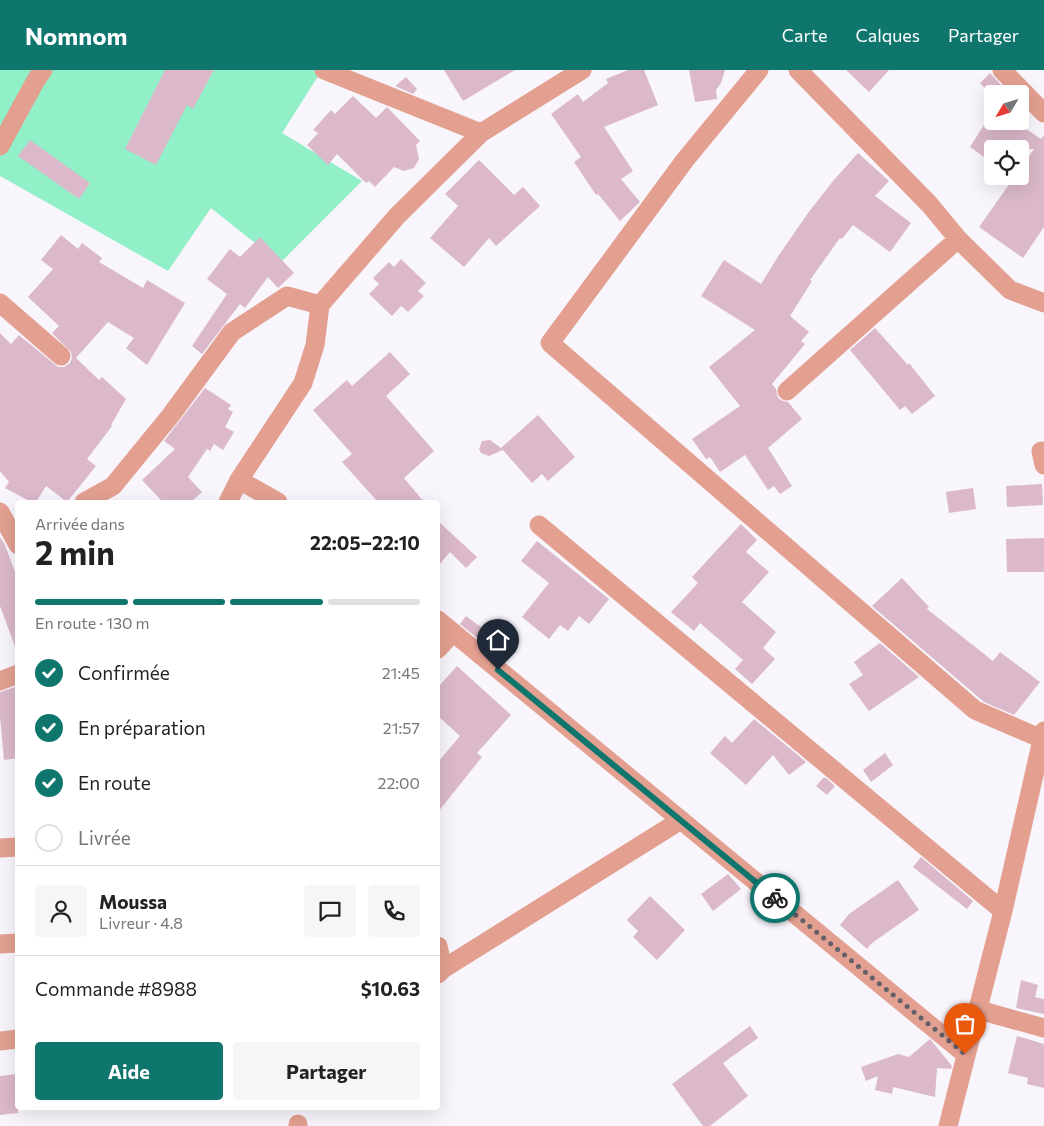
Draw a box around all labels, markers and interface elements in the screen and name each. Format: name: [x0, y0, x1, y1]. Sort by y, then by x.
text: Nomnom: [25, 21, 127, 50]
text: Carte: [782, 24, 827, 46]
text: Calques: [855, 24, 920, 46]
text: Partager: [948, 24, 1019, 46]
north arrow: [984, 85, 1029, 130]
map controls: [984, 85, 1029, 185]
button: locate: [984, 140, 1029, 185]
text: Arrivée dans: [35, 514, 125, 533]
text: 22:05–22:10: [310, 531, 420, 554]
text: 2 min: [35, 532, 115, 572]
text: En route · 130 m: [35, 613, 150, 632]
pin: [477, 619, 519, 670]
icon: home: [484, 626, 512, 654]
icon: check: [35, 659, 63, 687]
text: Confirmée: [78, 661, 170, 684]
text: 21:45: [382, 663, 420, 682]
icon: check: [35, 714, 63, 742]
text: En préparation: [78, 716, 206, 739]
text: 21:57: [383, 718, 420, 737]
icon: check: [35, 769, 63, 797]
text: En route: [78, 771, 151, 794]
text: 22:00: [378, 773, 420, 792]
text: Livrée: [78, 826, 131, 849]
courier: [750, 873, 800, 923]
icon: bike: [761, 884, 789, 912]
button: person: [35, 885, 87, 937]
button: chat: [304, 885, 356, 937]
button: phone: [368, 885, 420, 937]
text: Moussa: [99, 890, 167, 913]
text: Livreur · 4.8: [99, 913, 183, 932]
text: Commande #8988: [35, 977, 197, 1000]
text: $10.63: [361, 977, 420, 1000]
pin: [944, 1003, 986, 1054]
icon: bag: [951, 1010, 979, 1038]
button: Aide: [35, 1042, 223, 1100]
button: Partager: [233, 1042, 420, 1100]

